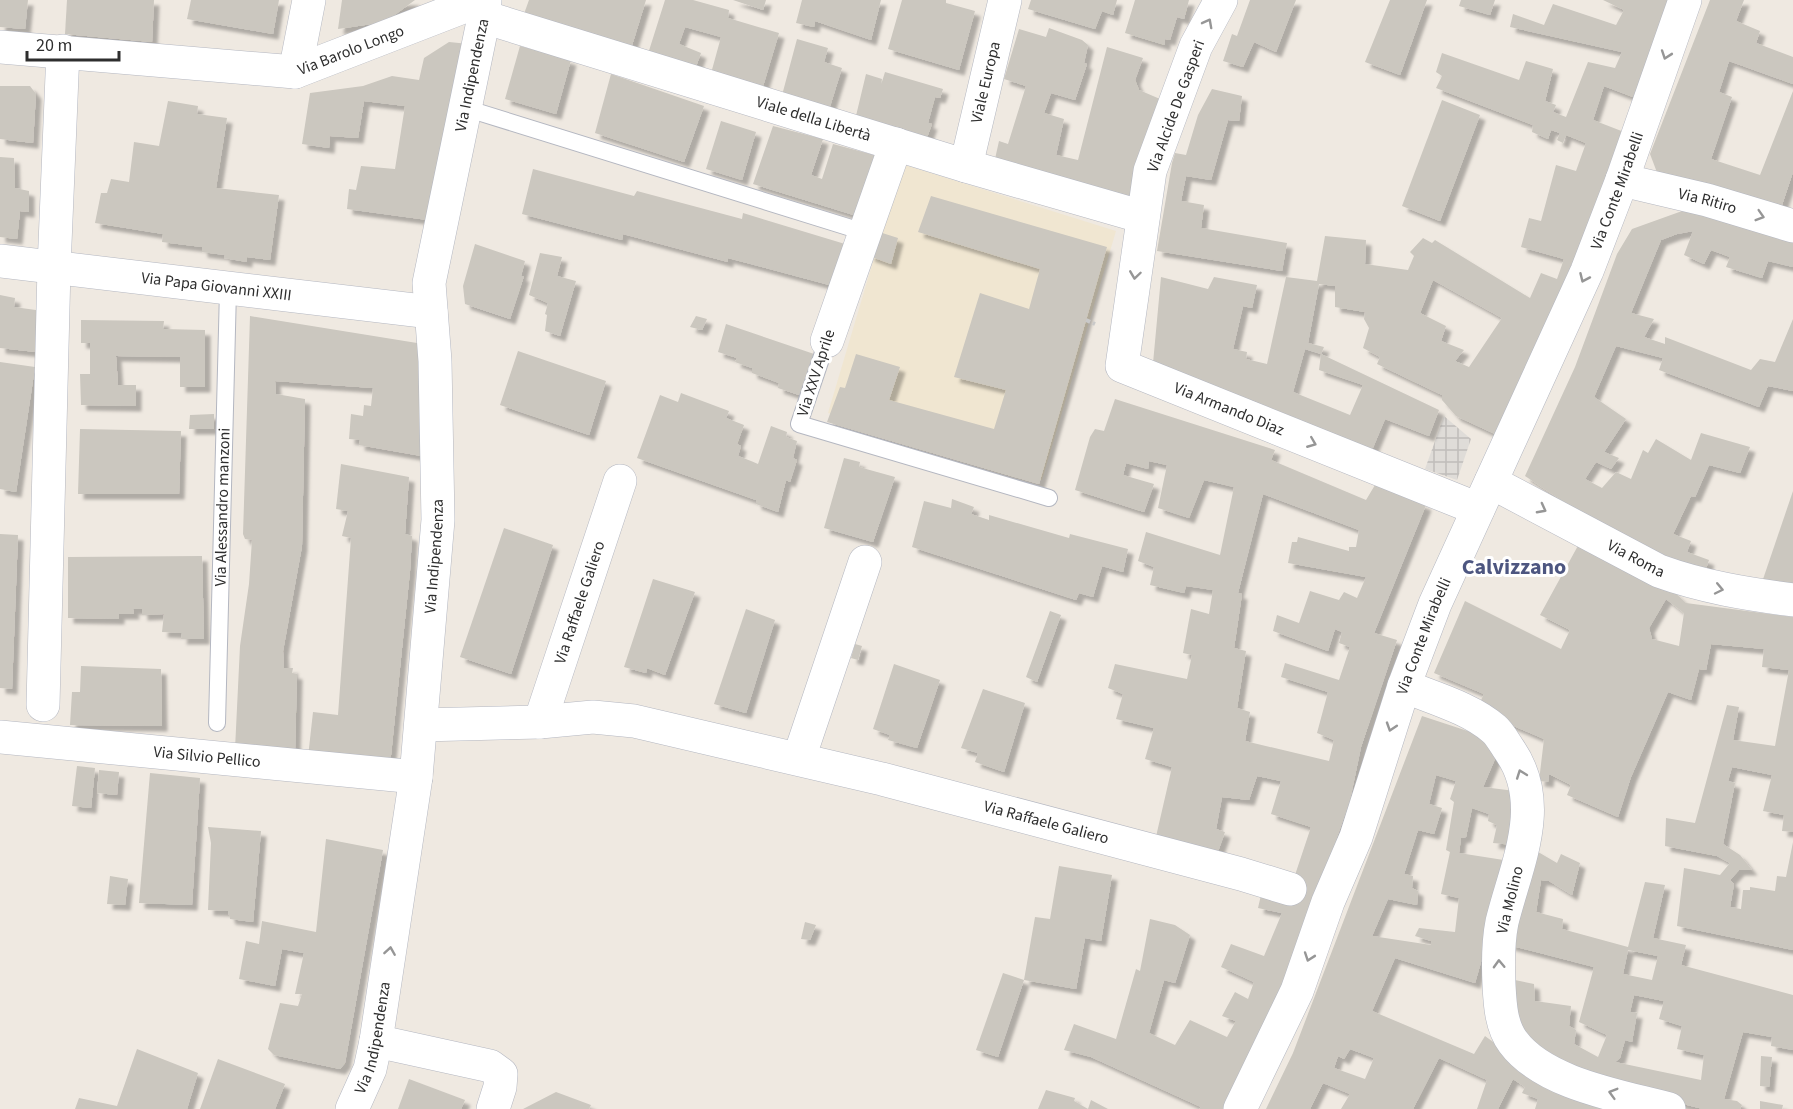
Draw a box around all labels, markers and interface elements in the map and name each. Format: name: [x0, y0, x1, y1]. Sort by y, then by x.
street label: Via Indipendenza: [450, 17, 494, 134]
one-way arrow: [1201, 19, 1212, 30]
street label: Via Barolo Longo: [294, 20, 407, 81]
scale bar: [27, 24, 118, 62]
text: 20 m: [36, 33, 72, 58]
street label: Via Alcide De Gasperi: [1142, 37, 1210, 175]
street label: Viale Europa: [965, 39, 1006, 125]
one-way arrow: [1660, 49, 1673, 60]
street label: Viale della Libertà: [754, 91, 874, 147]
street label: Via Conte Mirabelli: [1585, 129, 1649, 253]
street label: Via Ritiro: [1676, 183, 1740, 219]
one-way arrow: [1754, 209, 1765, 221]
street label: Via Papa Giovanni XXIII: [140, 267, 293, 306]
one-way arrow: [1129, 270, 1141, 279]
one-way arrow: [1579, 271, 1591, 282]
street label: Via XXV Aprile: [792, 327, 840, 419]
street label: Via Armando Diaz: [1171, 377, 1288, 441]
street label: Via Alessandro manzoni: [209, 427, 235, 587]
one-way arrow: [1307, 435, 1317, 448]
street label: Via Indipendenza: [419, 499, 449, 615]
one-way arrow: [1536, 502, 1547, 513]
street label: Via Roma: [1603, 534, 1668, 583]
street label: Via Raffaele Galiero: [549, 538, 610, 667]
district label: Calvizzano: [1462, 551, 1566, 583]
street label: Via Conte Mirabelli: [1391, 574, 1457, 698]
one-way arrow: [1714, 581, 1724, 594]
one-way arrow: [1386, 721, 1398, 732]
street label: Via Silvio Pellico: [152, 741, 262, 773]
one-way arrow: [1516, 769, 1528, 780]
street label: Via Raffaele Galiero: [981, 795, 1111, 850]
street label: Via Molino: [1491, 864, 1529, 936]
one-way arrow: [383, 947, 395, 956]
one-way arrow: [1304, 952, 1317, 962]
one-way arrow: [1492, 959, 1505, 968]
street label: Via Indipendenza: [349, 980, 396, 1098]
one-way arrow: [1608, 1088, 1618, 1100]

